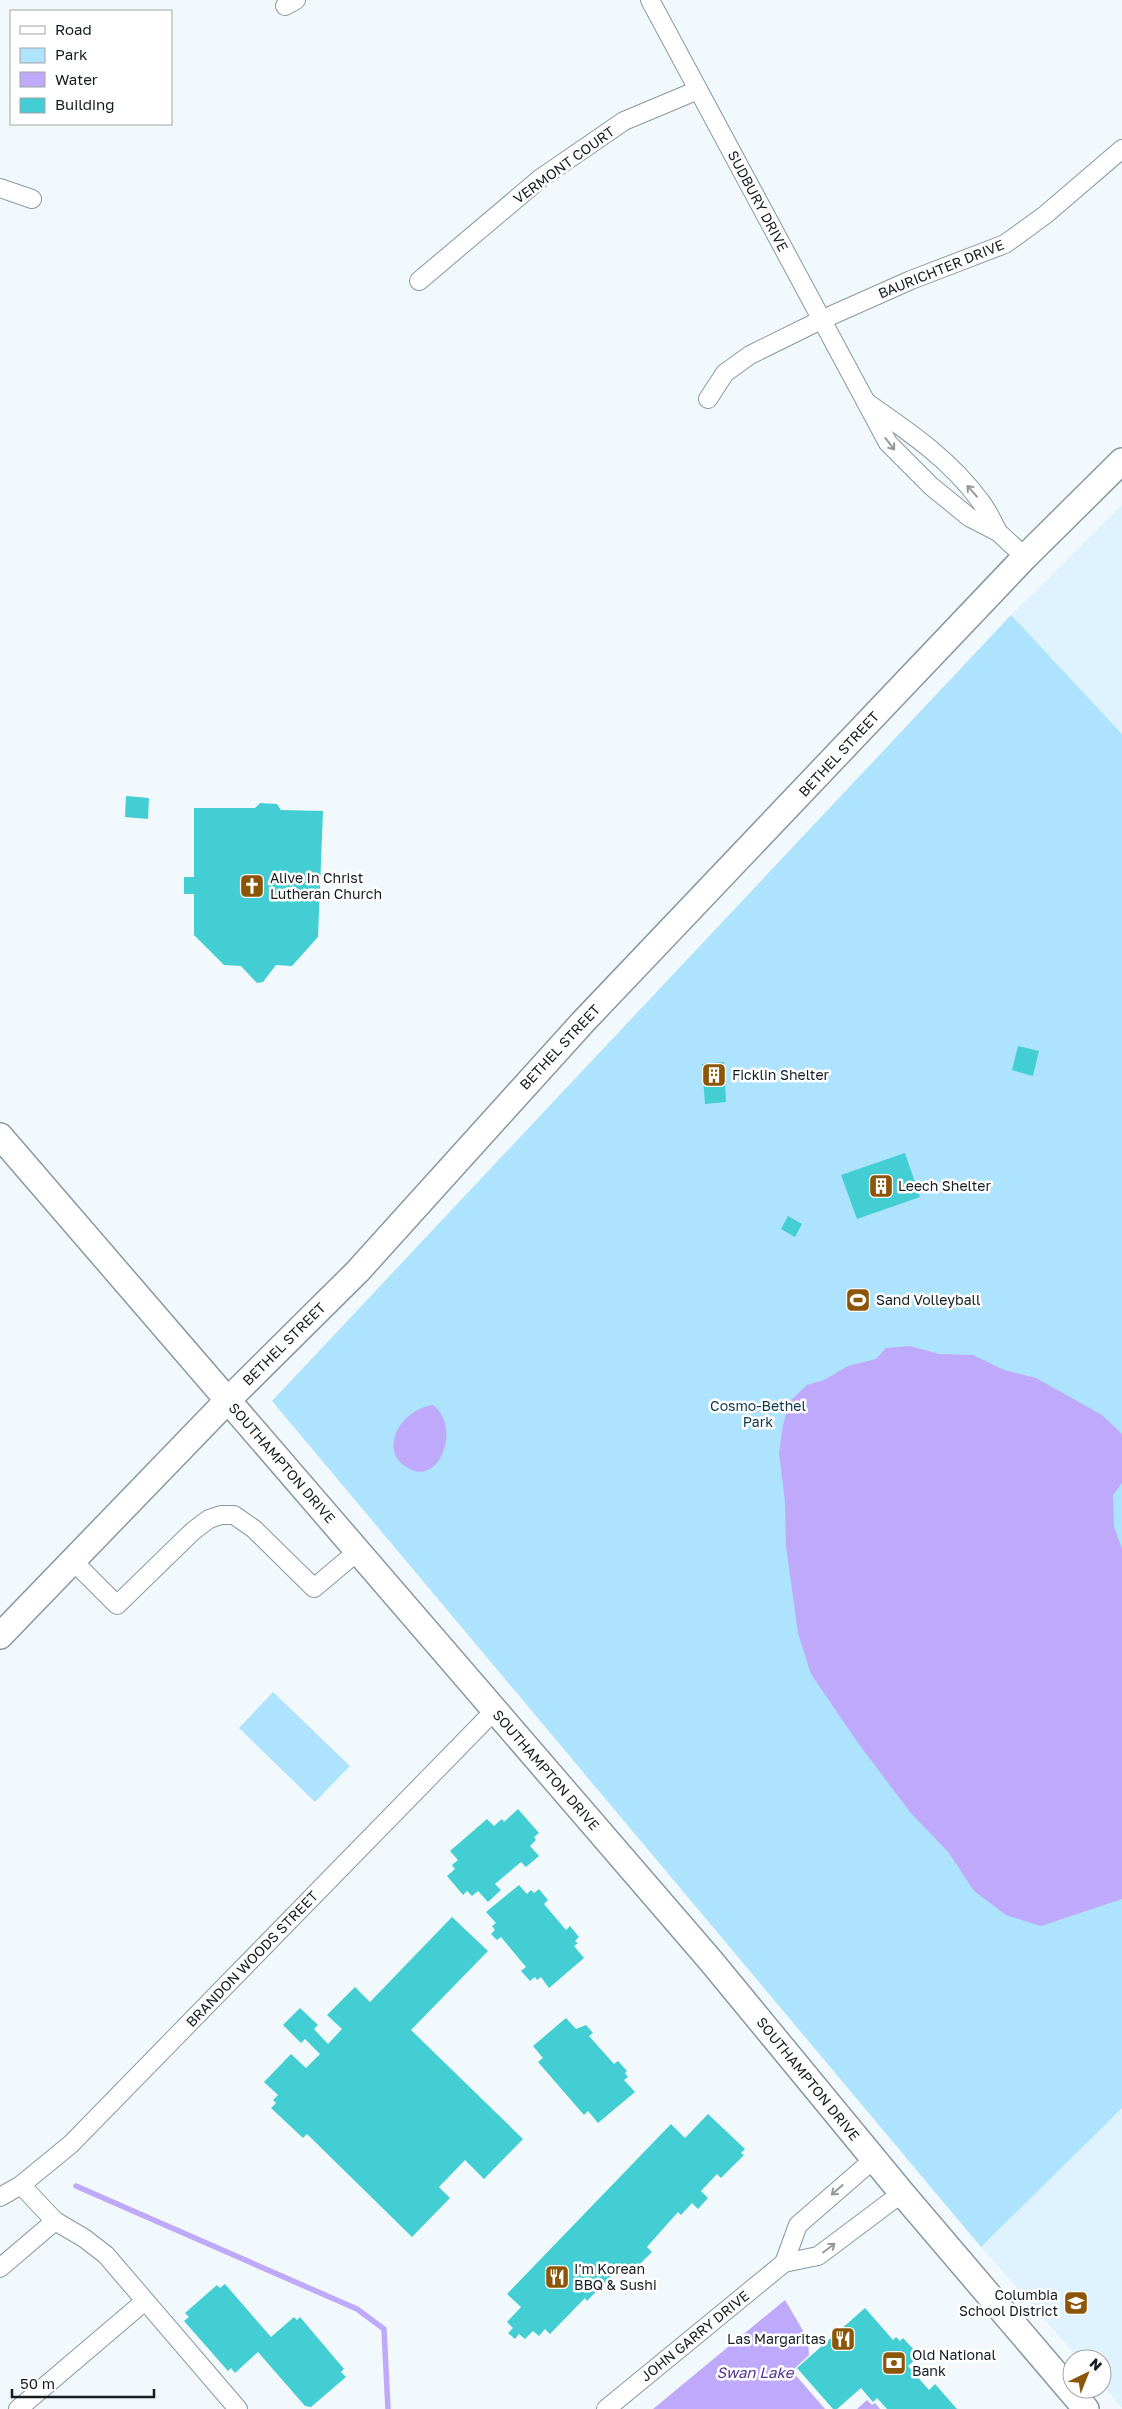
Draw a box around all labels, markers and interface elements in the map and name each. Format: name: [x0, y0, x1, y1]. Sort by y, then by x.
legend: [10, 10, 172, 125]
text: Road: [55, 20, 92, 38]
text: Park: [55, 45, 88, 63]
text: Water: [55, 70, 98, 88]
text: Building: [55, 95, 115, 113]
street label: VERMONT COURT: [510, 122, 618, 207]
street label: SUDBURY DRIVE: [725, 147, 792, 254]
street label: BAURICHTER DRIVE: [875, 236, 1006, 302]
one-way arrow: [884, 437, 895, 450]
one-way arrow: [966, 485, 978, 498]
street label: BETHEL STREET: [795, 707, 883, 800]
place label: Alive In Christ Lutheran Church: [270, 869, 382, 902]
church icon: Alive In Christ Lutheran Church: [239, 873, 265, 899]
street label: BETHEL STREET: [516, 1000, 604, 1093]
building icon: Ficklin Shelter: [701, 1062, 727, 1088]
place label: Ficklin Shelter: [732, 1066, 830, 1083]
building icon: Leech Shelter: [868, 1173, 894, 1199]
place label: Leech Shelter: [898, 1177, 991, 1194]
sports icon: Sand Volleyball: [845, 1287, 871, 1313]
place label: Sand Volleyball: [876, 1291, 981, 1308]
street label: BETHEL STREET: [239, 1298, 329, 1389]
park label: Cosmo-Bethel Park: [710, 1397, 806, 1430]
street label: SOUTHAMPTON DRIVE: [225, 1399, 339, 1526]
street label: SOUTHAMPTON DRIVE: [489, 1706, 603, 1833]
street label: BRANDON WOODS STREET: [182, 1887, 321, 2030]
street label: SOUTHAMPTON DRIVE: [753, 2014, 863, 2144]
one-way arrow: [831, 2185, 844, 2196]
one-way arrow: [822, 2242, 835, 2253]
place label: I'm Korean BBQ & Sushi: [574, 2260, 657, 2293]
restaurant icon: I'm Korean BBQ & Sushi: [544, 2264, 570, 2290]
place label: Columbia School District: [959, 2286, 1058, 2319]
street label: JOHN GARRY DRIVE: [637, 2287, 752, 2385]
school or university icon: Columbia School District: [1063, 2290, 1089, 2316]
restaurant icon: Las Margaritas: [830, 2326, 856, 2352]
place label: Las Margaritas: [727, 2330, 826, 2347]
place label: Old National Bank: [912, 2346, 996, 2379]
north arrow: [1062, 2349, 1112, 2399]
bank icon: Old National Bank: [881, 2350, 907, 2376]
text: N: [1087, 2354, 1106, 2374]
water label: Swan Lake: [717, 2363, 795, 2381]
scale bar: [12, 2366, 155, 2398]
text: 50 m: [20, 2374, 55, 2392]

